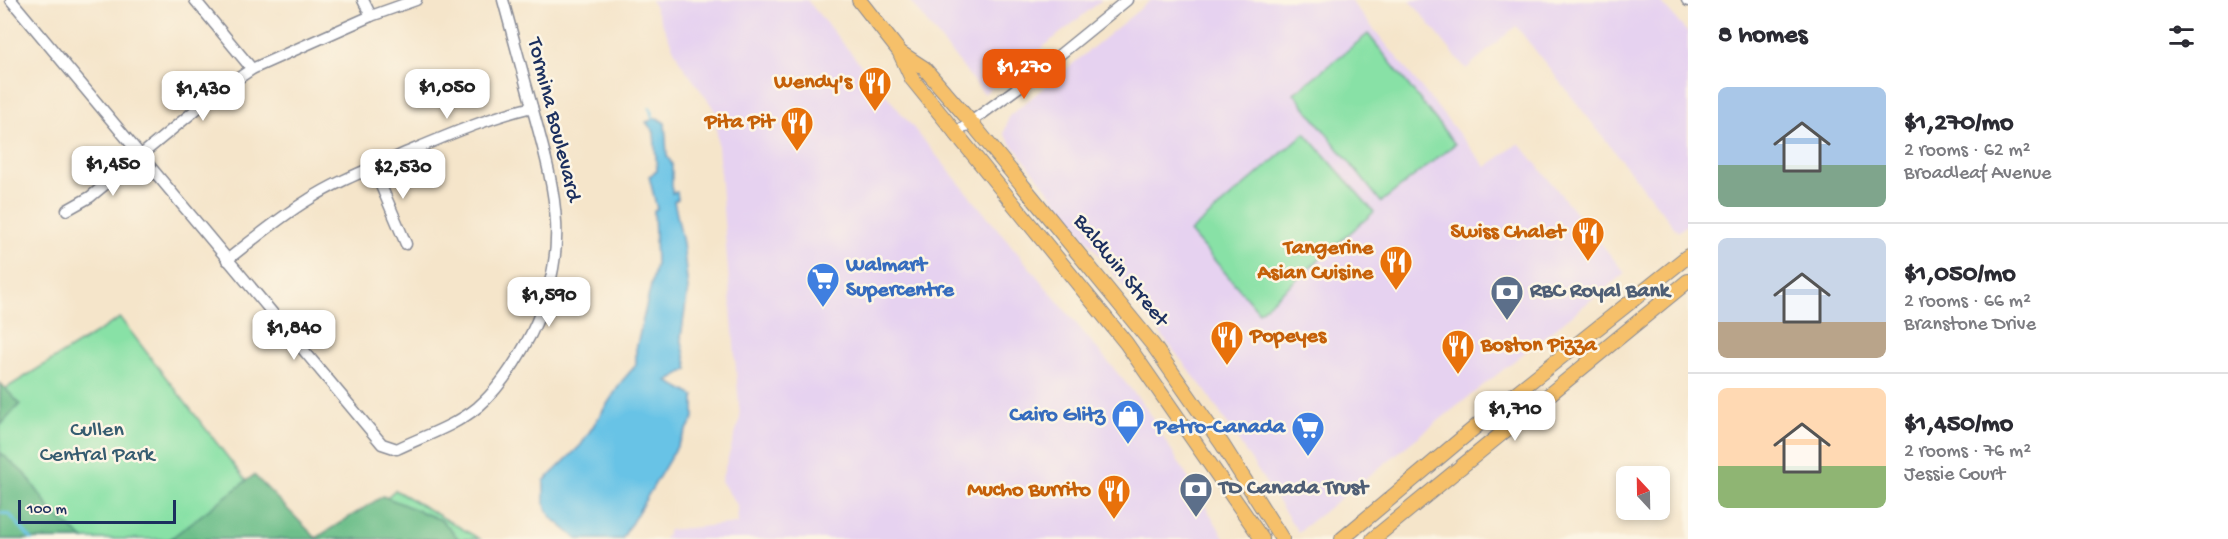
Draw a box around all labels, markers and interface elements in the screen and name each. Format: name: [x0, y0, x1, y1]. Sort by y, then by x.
icon: filters: [2165, 20, 2198, 53]
text: 8 homes: [1718, 21, 1807, 52]
street label: Tormina Boulevard: [520, 34, 586, 207]
pin: $1,270: [975, 49, 1073, 100]
text: $1,270: [997, 57, 1051, 80]
restaurant icon: Wendy's: [857, 65, 893, 112]
pin: $1,050: [398, 69, 496, 120]
place label: Wendy's: [773, 70, 854, 96]
pin: $1,430: [154, 71, 252, 122]
text: $1,050: [419, 77, 475, 100]
text: $1,430: [176, 79, 230, 102]
restaurant icon: Pita Pit: [779, 105, 815, 152]
text: $1,270/mo: [1904, 109, 2014, 140]
place label: Pita Pit: [704, 110, 776, 136]
icon: home: [1766, 111, 1838, 183]
text: 2 rooms · 62 m²: [1904, 140, 2031, 163]
pin: $1,450: [64, 146, 162, 197]
pin: $2,530: [354, 149, 452, 200]
text: $1,450: [86, 154, 140, 177]
text: $2,530: [374, 157, 432, 180]
text: Broadleaf Avenue: [1904, 163, 2051, 186]
street label: Baldwin Street: [1066, 209, 1175, 334]
restaurant icon: Swiss Chalet: [1570, 215, 1606, 262]
place label: Swiss Chalet: [1450, 220, 1567, 246]
place label: Tangerine Asian Cuisine: [1257, 236, 1374, 287]
restaurant icon: Tangerine Asian Cuisine: [1378, 244, 1414, 291]
place label: Walmart Supercentre: [845, 253, 955, 304]
text: $1,050/mo: [1904, 260, 2016, 291]
supermarket icon: Walmart Supercentre: [805, 261, 841, 308]
icon: home: [1766, 262, 1838, 334]
bank icon: RBC Royal Bank: [1489, 274, 1525, 321]
pin: $1,590: [500, 277, 598, 328]
place label: RBC Royal Bank: [1529, 279, 1672, 305]
text: $1,590: [521, 285, 577, 308]
text: 2 rooms · 66 m²: [1904, 291, 2031, 314]
pin: $1,840: [245, 310, 343, 361]
text: Branstone Drive: [1904, 314, 2036, 337]
text: $1,840: [266, 318, 322, 341]
restaurant icon: Popeyes: [1209, 319, 1245, 366]
place label: Popeyes: [1249, 324, 1328, 350]
restaurant icon: Boston Pizza: [1440, 328, 1476, 375]
place label: Boston Pizza: [1480, 333, 1598, 359]
pin: $1,710: [1466, 391, 1564, 442]
shop icon: Cairo Glitz: [1110, 398, 1146, 445]
text: $1,710: [1488, 399, 1542, 422]
place label: Cairo Glitz: [1009, 403, 1106, 429]
supermarket icon: Petro-Canada: [1290, 410, 1326, 457]
text: $1,450/mo: [1904, 410, 2013, 441]
icon: home: [1766, 412, 1838, 484]
place label: Petro-Canada: [1154, 415, 1287, 441]
park label: Cullen Central Park: [40, 418, 157, 469]
text: 2 rooms · 76 m²: [1904, 441, 2031, 464]
text: Jessie Court: [1904, 464, 2005, 487]
north arrow: [1616, 466, 1670, 520]
map controls: [1616, 466, 1670, 520]
bank icon: TD Canada Trust: [1178, 471, 1214, 518]
restaurant icon: Mucho Burrito: [1096, 473, 1132, 520]
place label: TD Canada Trust: [1217, 476, 1370, 502]
place label: Mucho Burrito: [967, 478, 1092, 504]
scale bar: [18, 497, 176, 524]
text: 100 m: [27, 501, 67, 520]

